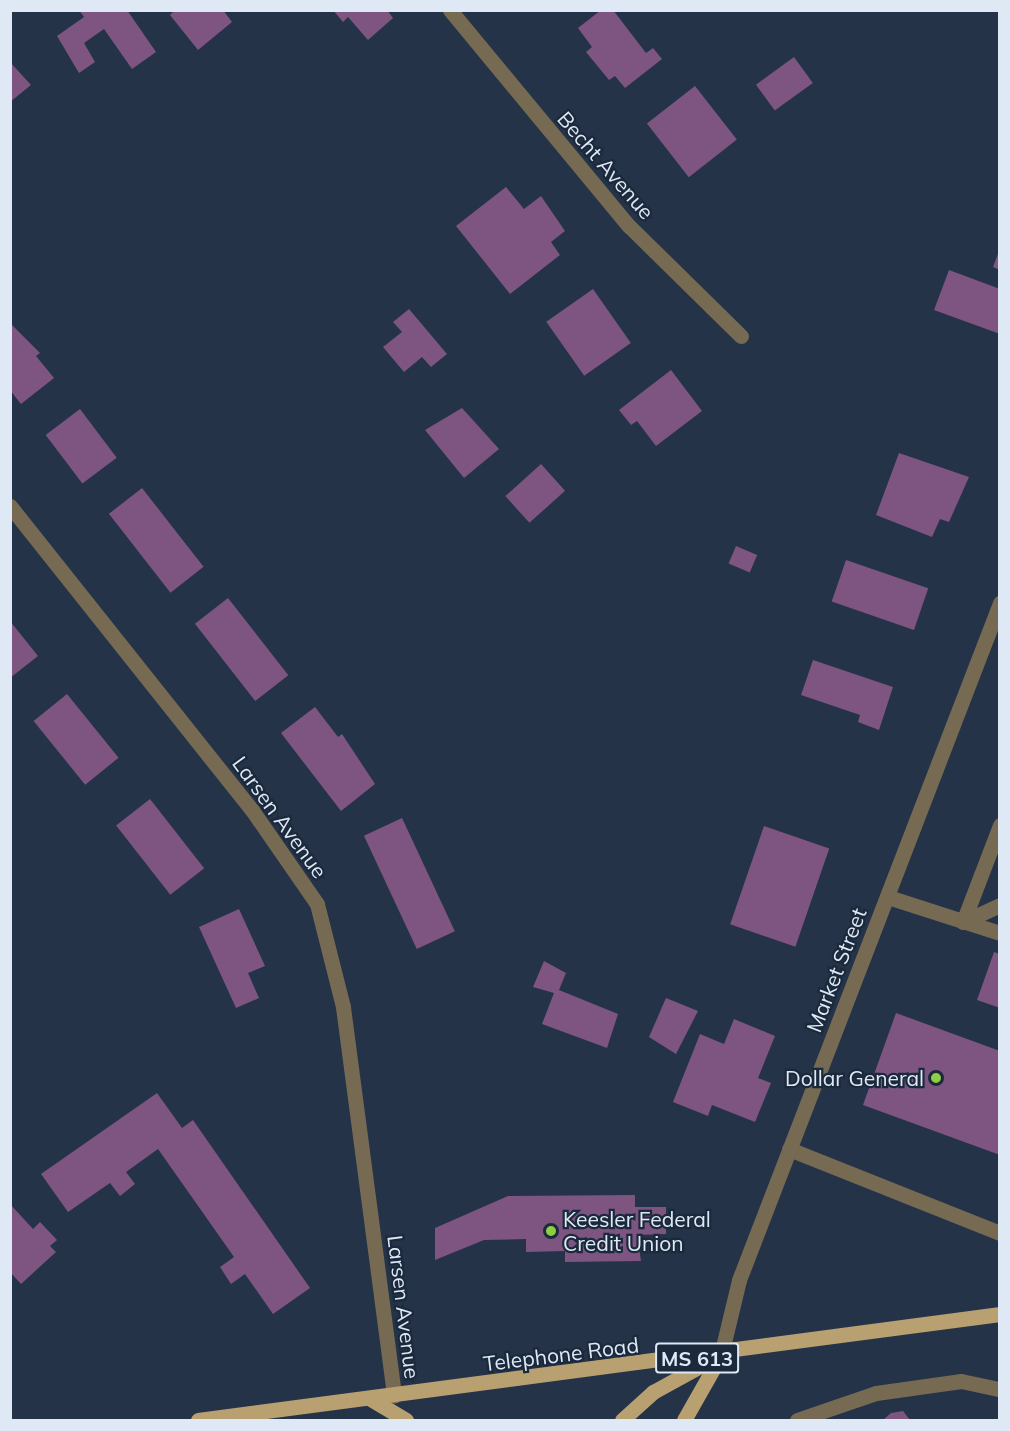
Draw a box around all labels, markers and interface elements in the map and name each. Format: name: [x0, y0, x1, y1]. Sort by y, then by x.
street label: Becht Avenue: [552, 106, 660, 224]
street label: Larsen Avenue: [227, 751, 333, 883]
street label: Market Street: [801, 904, 871, 1036]
place label: Dollar General: [785, 1065, 924, 1091]
marker: Dollar General: [929, 1071, 943, 1085]
place label: Keesler Federal Credit Union: [563, 1206, 711, 1256]
marker: Keesler Federal Credit Union: [544, 1224, 558, 1238]
street label: Larsen Avenue: [383, 1234, 425, 1380]
street label: Telephone Road: [482, 1332, 640, 1376]
road number: MS 613: [655, 1341, 739, 1375]

